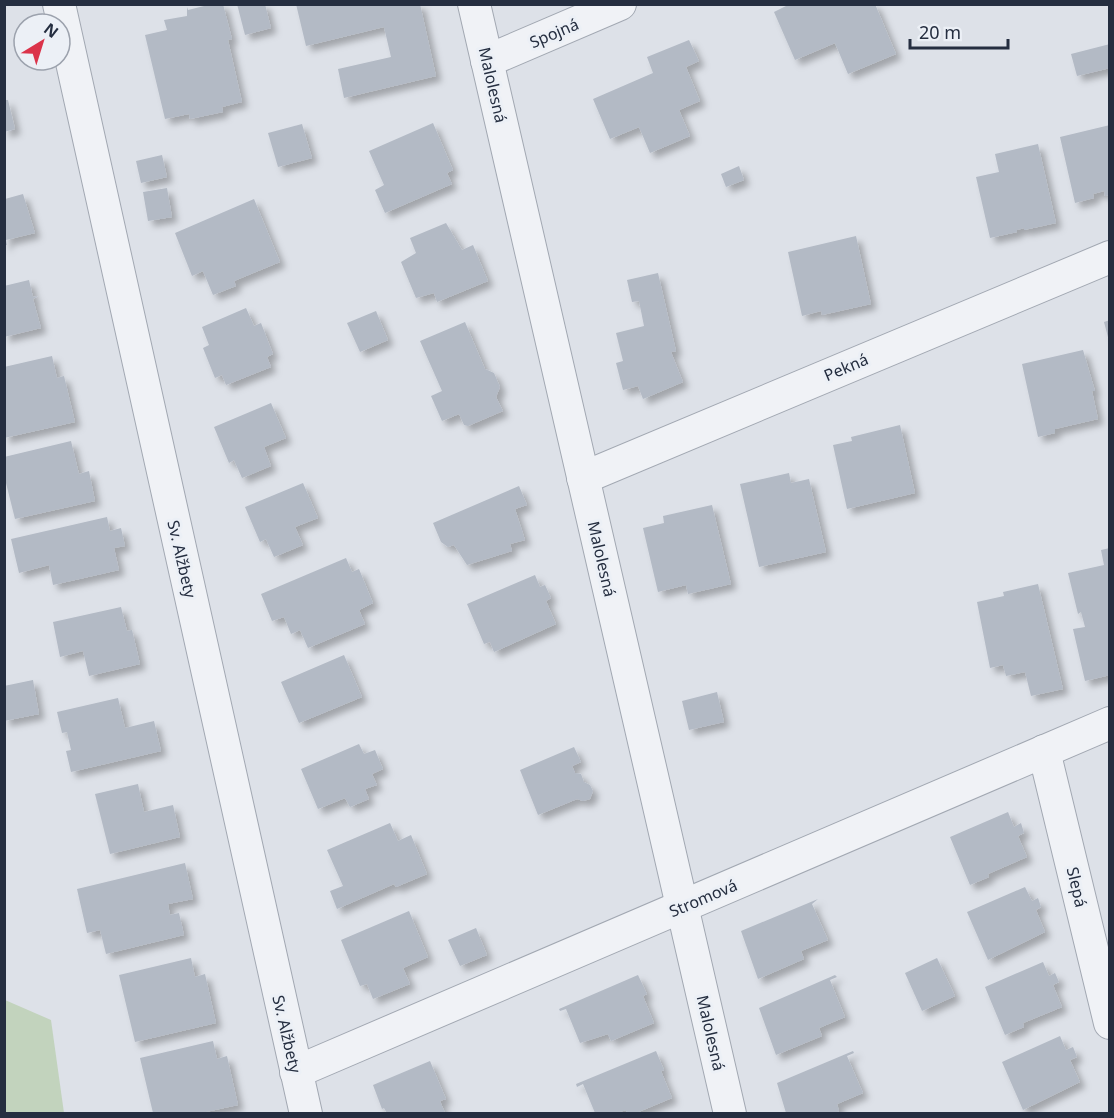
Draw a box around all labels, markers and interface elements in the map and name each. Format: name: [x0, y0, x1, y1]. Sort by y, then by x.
north arrow: [12, 12, 72, 72]
scale bar: [910, 12, 1008, 50]
street label: Spojná: [526, 13, 582, 53]
text: N: [39, 18, 63, 43]
text: 20 m: [919, 20, 961, 44]
street label: Malolesná: [474, 45, 512, 125]
street label: Pekná: [820, 348, 872, 386]
street label: Sv. Alžbety: [162, 518, 202, 601]
street label: Malolesná: [583, 519, 621, 599]
street label: Slepá: [1062, 865, 1092, 909]
street label: Stromová: [666, 874, 740, 922]
street label: Sv. Alžbety: [267, 993, 307, 1076]
street label: Malolesná: [692, 993, 730, 1073]

